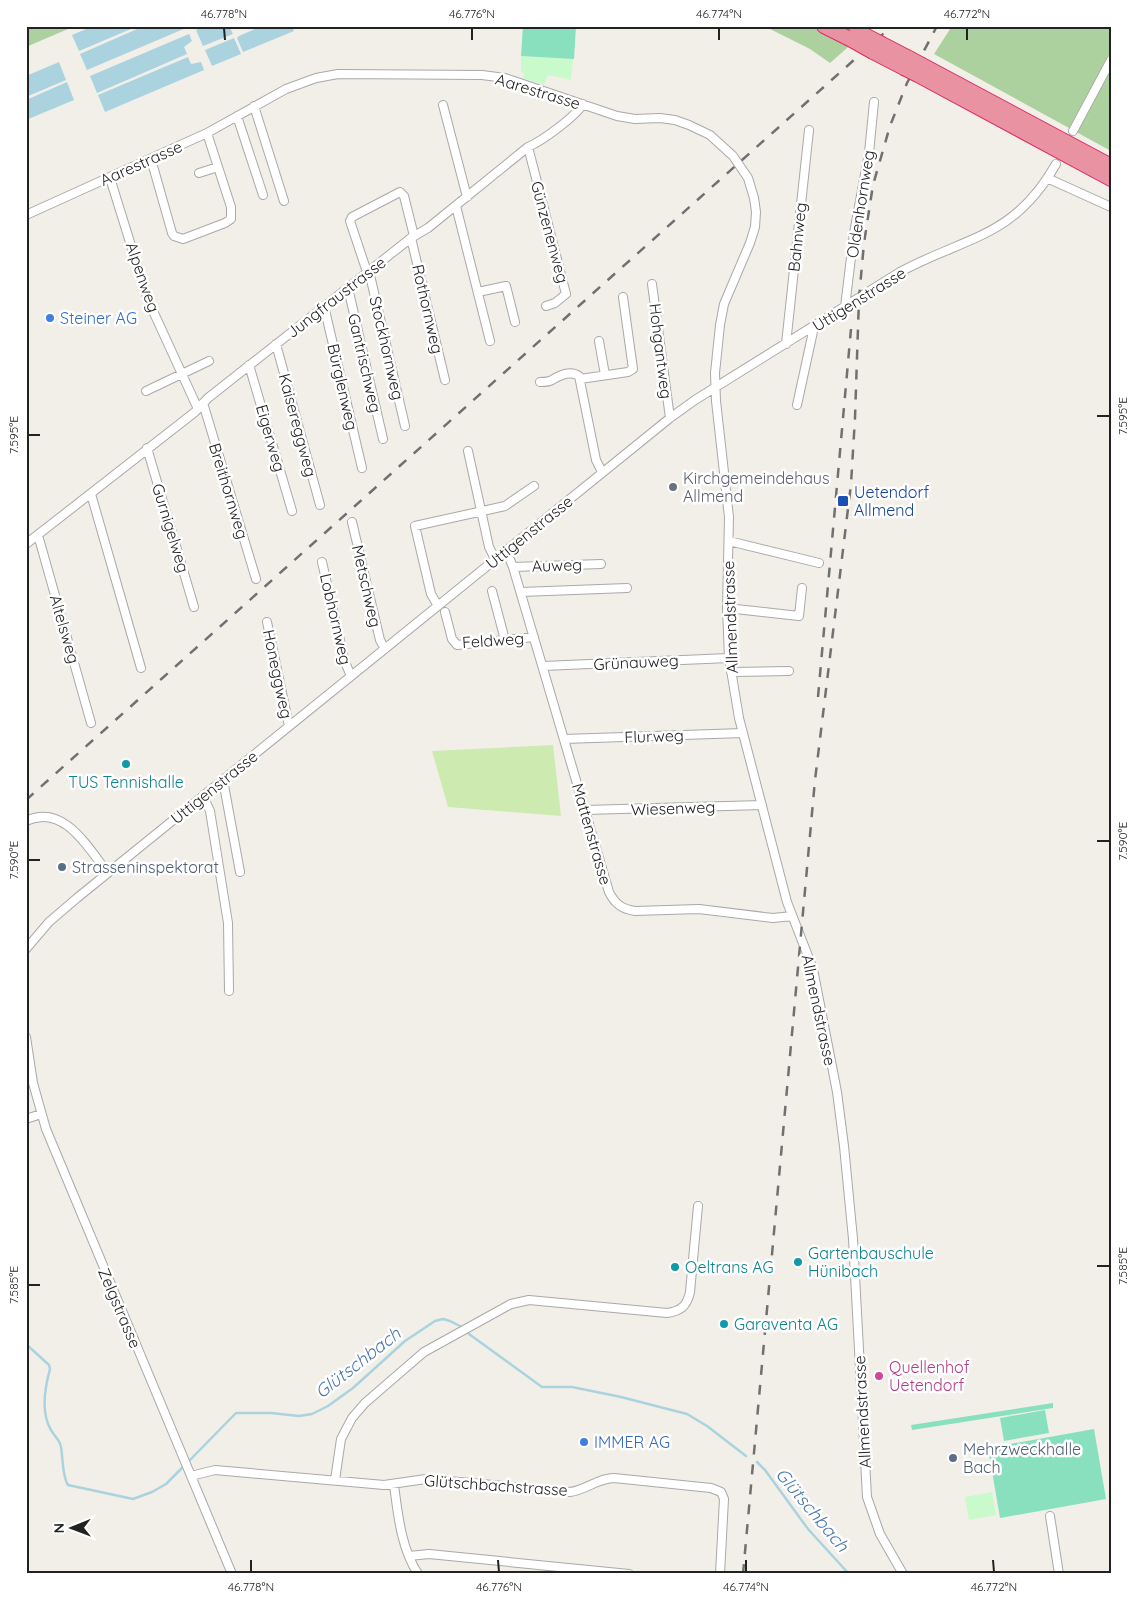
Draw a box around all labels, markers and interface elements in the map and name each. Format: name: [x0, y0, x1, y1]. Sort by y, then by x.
text: 46.778°N: [201, 6, 247, 21]
text: 46.776°N: [449, 6, 495, 21]
text: 46.774°N: [696, 6, 742, 21]
text: 46.772°N: [944, 6, 990, 21]
street label: Aarestrasse: [493, 69, 583, 113]
street label: Aarestrasse: [97, 136, 185, 190]
street label: Oldenhornweg: [842, 149, 878, 259]
street label: Günzenenweg: [527, 179, 573, 285]
street label: Bahnweg: [783, 201, 811, 273]
street label: Alpenweg: [122, 239, 164, 315]
street label: Jungfraustrasse: [282, 252, 390, 342]
street label: Rothornweg: [408, 262, 448, 356]
street label: Uttigenstrasse: [809, 262, 909, 336]
street label: Stockhornweg: [365, 294, 409, 402]
street label: Hohgantweg: [645, 302, 677, 400]
place label: Steiner AG: [60, 308, 137, 328]
street label: Gantrischweg: [344, 311, 386, 415]
marker: Steiner AG: [44, 312, 56, 324]
street label: Bürglenweg: [323, 342, 363, 432]
street label: Kaisereggweg: [275, 371, 321, 479]
text: 7.595°E: [1115, 397, 1130, 435]
street label: Eigerweg: [252, 402, 290, 474]
text: 7.595°E: [6, 416, 21, 454]
street label: Breithornweg: [205, 441, 253, 541]
place label: Kirchgemeindehaus Allmend: [683, 468, 829, 506]
street label: Gurnigelweg: [148, 481, 194, 575]
marker: Kirchgemeindehaus Allmend: [667, 481, 679, 493]
place label: Uetendorf Allmend: [854, 482, 930, 520]
street label: Uttigenstrasse: [481, 491, 577, 573]
marker: Uetendorf Allmend: [836, 494, 850, 508]
street label: Metschweg: [348, 543, 386, 629]
street label: Auweg: [532, 554, 582, 576]
street label: Allmendstrasse: [718, 560, 742, 674]
street label: Lobhornweg: [316, 571, 356, 667]
street label: Altelsweg: [46, 592, 84, 666]
street label: Honeggweg: [259, 628, 297, 720]
street label: Feldweg: [461, 628, 525, 652]
street label: Grünauweg: [593, 650, 679, 674]
street label: Flurweg: [624, 725, 684, 747]
street label: Uttigenstrasse: [166, 746, 262, 828]
marker: TUS Tennishalle: [120, 758, 132, 770]
place label: TUS Tennishalle: [68, 772, 184, 792]
street label: Mattenstrasse: [568, 781, 616, 887]
street label: Wiesenweg: [630, 797, 716, 819]
text: 7.590°E: [1115, 821, 1130, 860]
text: 7.590°E: [6, 840, 21, 879]
place label: Strasseninspektorat: [72, 857, 219, 877]
marker: Strasseninspektorat: [56, 861, 68, 873]
street label: Allmendstrasse: [797, 953, 841, 1067]
place label: Gartenbauschule Hünibach: [808, 1243, 934, 1281]
text: 7.585°E: [1115, 1247, 1130, 1285]
marker: Gartenbauschule Hünibach: [792, 1256, 804, 1268]
place label: Oeltrans AG: [685, 1257, 774, 1277]
marker: Oeltrans AG: [669, 1261, 681, 1273]
street label: Zelgstrasse: [94, 1265, 146, 1351]
text: 7.585°E: [6, 1266, 21, 1304]
place label: Garaventa AG: [734, 1314, 838, 1334]
marker: Garaventa AG: [718, 1318, 730, 1330]
water label: Glütschbach: [310, 1321, 406, 1403]
street label: Allmendstrasse: [849, 1355, 875, 1469]
place label: Quellenhof Uetendorf: [889, 1357, 970, 1395]
marker: Quellenhof Uetendorf: [873, 1370, 885, 1382]
place label: IMMER AG: [594, 1432, 670, 1452]
marker: IMMER AG: [578, 1436, 590, 1448]
place label: Mehrzweckhalle Bach: [963, 1439, 1081, 1477]
marker: Mehrzweckhalle Bach: [947, 1452, 959, 1464]
water label: Glütschbach: [771, 1463, 855, 1557]
street label: Glütschbachstrasse: [424, 1470, 568, 1500]
north arrow: [48, 1502, 98, 1552]
text: N: [50, 1523, 68, 1534]
text: 46.778°N: [228, 1579, 274, 1594]
text: 46.776°N: [476, 1579, 522, 1594]
text: 46.774°N: [723, 1579, 769, 1594]
text: 46.772°N: [971, 1579, 1017, 1594]

